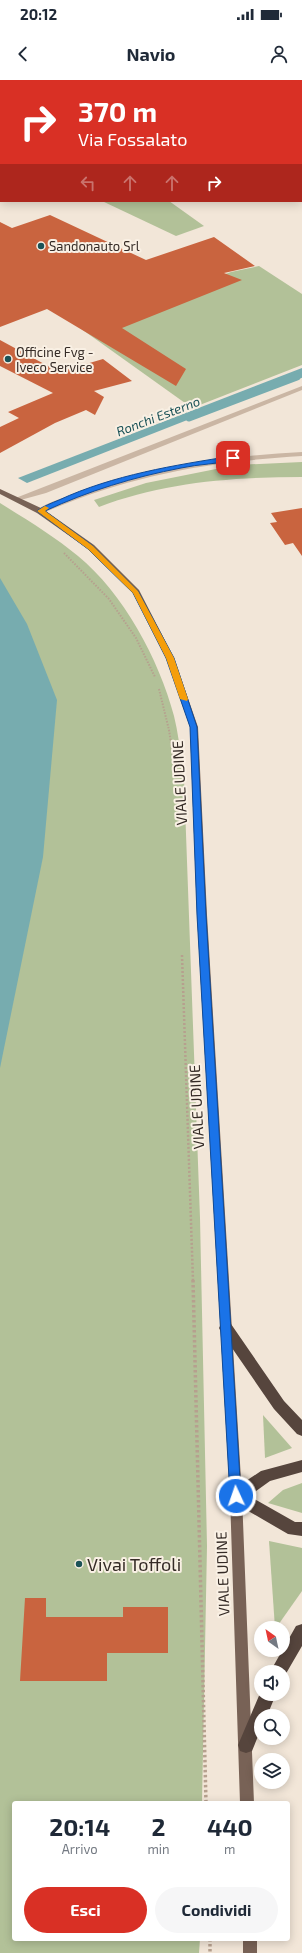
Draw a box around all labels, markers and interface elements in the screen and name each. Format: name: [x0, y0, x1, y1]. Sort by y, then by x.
text: 20:12: [20, 5, 57, 23]
icon: back: [12, 43, 34, 65]
text: Navio: [127, 43, 175, 65]
icon: person: [268, 43, 290, 65]
text: 370 m: [78, 94, 157, 128]
icon: right: [12, 96, 64, 148]
text: Via Fossalato: [78, 128, 187, 150]
icon: left: [77, 172, 99, 194]
icon: ahead: [119, 172, 141, 194]
icon: ahead: [161, 172, 183, 194]
icon: right: [203, 172, 225, 194]
place label: Sandonauto Srl: [49, 238, 140, 254]
marker: Sandonauto Srl: [36, 241, 46, 251]
place label: Officine Fvg - Iveco Service: [16, 344, 94, 375]
marker: Officine Fvg - Iveco Service: [3, 354, 13, 364]
water label: Ronchi Esterno: [114, 393, 202, 439]
pin: [216, 441, 250, 475]
icon: arrive: [222, 447, 244, 469]
street label: VIALE UDINE: [168, 740, 190, 826]
street label: VIALE UDINE: [185, 1064, 207, 1150]
position arrow: [215, 1475, 257, 1517]
street label: VIALE UDINE: [212, 1531, 232, 1617]
place label: Vivai Toffoli: [87, 1553, 181, 1575]
marker: Vivai Toffoli: [74, 1559, 84, 1569]
north arrow: [254, 1621, 290, 1657]
map controls: [254, 1621, 290, 1789]
button: sound: [254, 1665, 290, 1701]
button: search: [254, 1709, 290, 1745]
button: layers: [254, 1753, 290, 1789]
text: 20:14: [49, 1812, 110, 1841]
text: 2: [152, 1812, 166, 1841]
text: 440: [207, 1812, 253, 1841]
text: Arrivo: [62, 1841, 98, 1857]
text: min: [147, 1841, 170, 1857]
text: m: [224, 1841, 236, 1857]
button: Esci: [24, 1887, 147, 1933]
button: Condividi: [155, 1887, 278, 1933]

